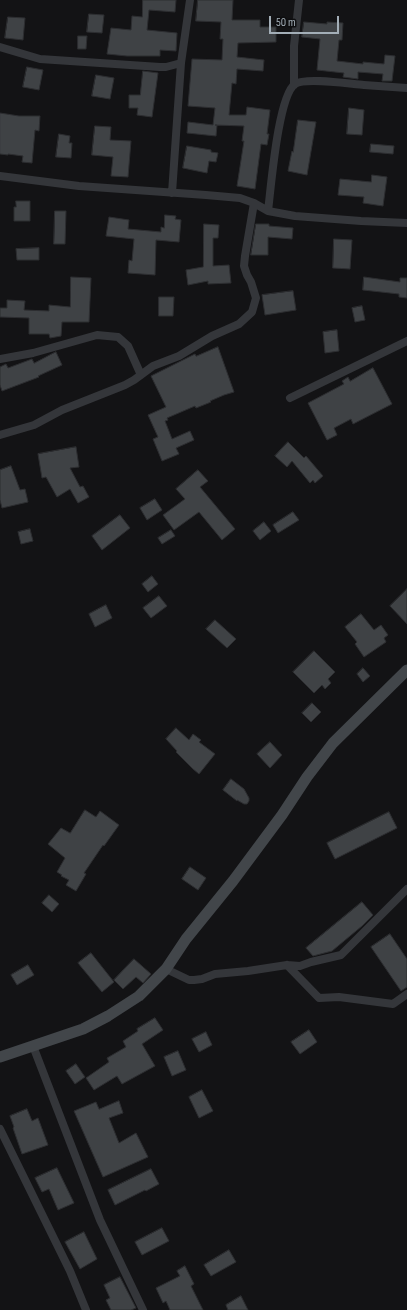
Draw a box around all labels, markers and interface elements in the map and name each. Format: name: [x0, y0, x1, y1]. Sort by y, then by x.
scale bar: [271, 8, 341, 34]
text: 50 m: [276, 15, 296, 30]

